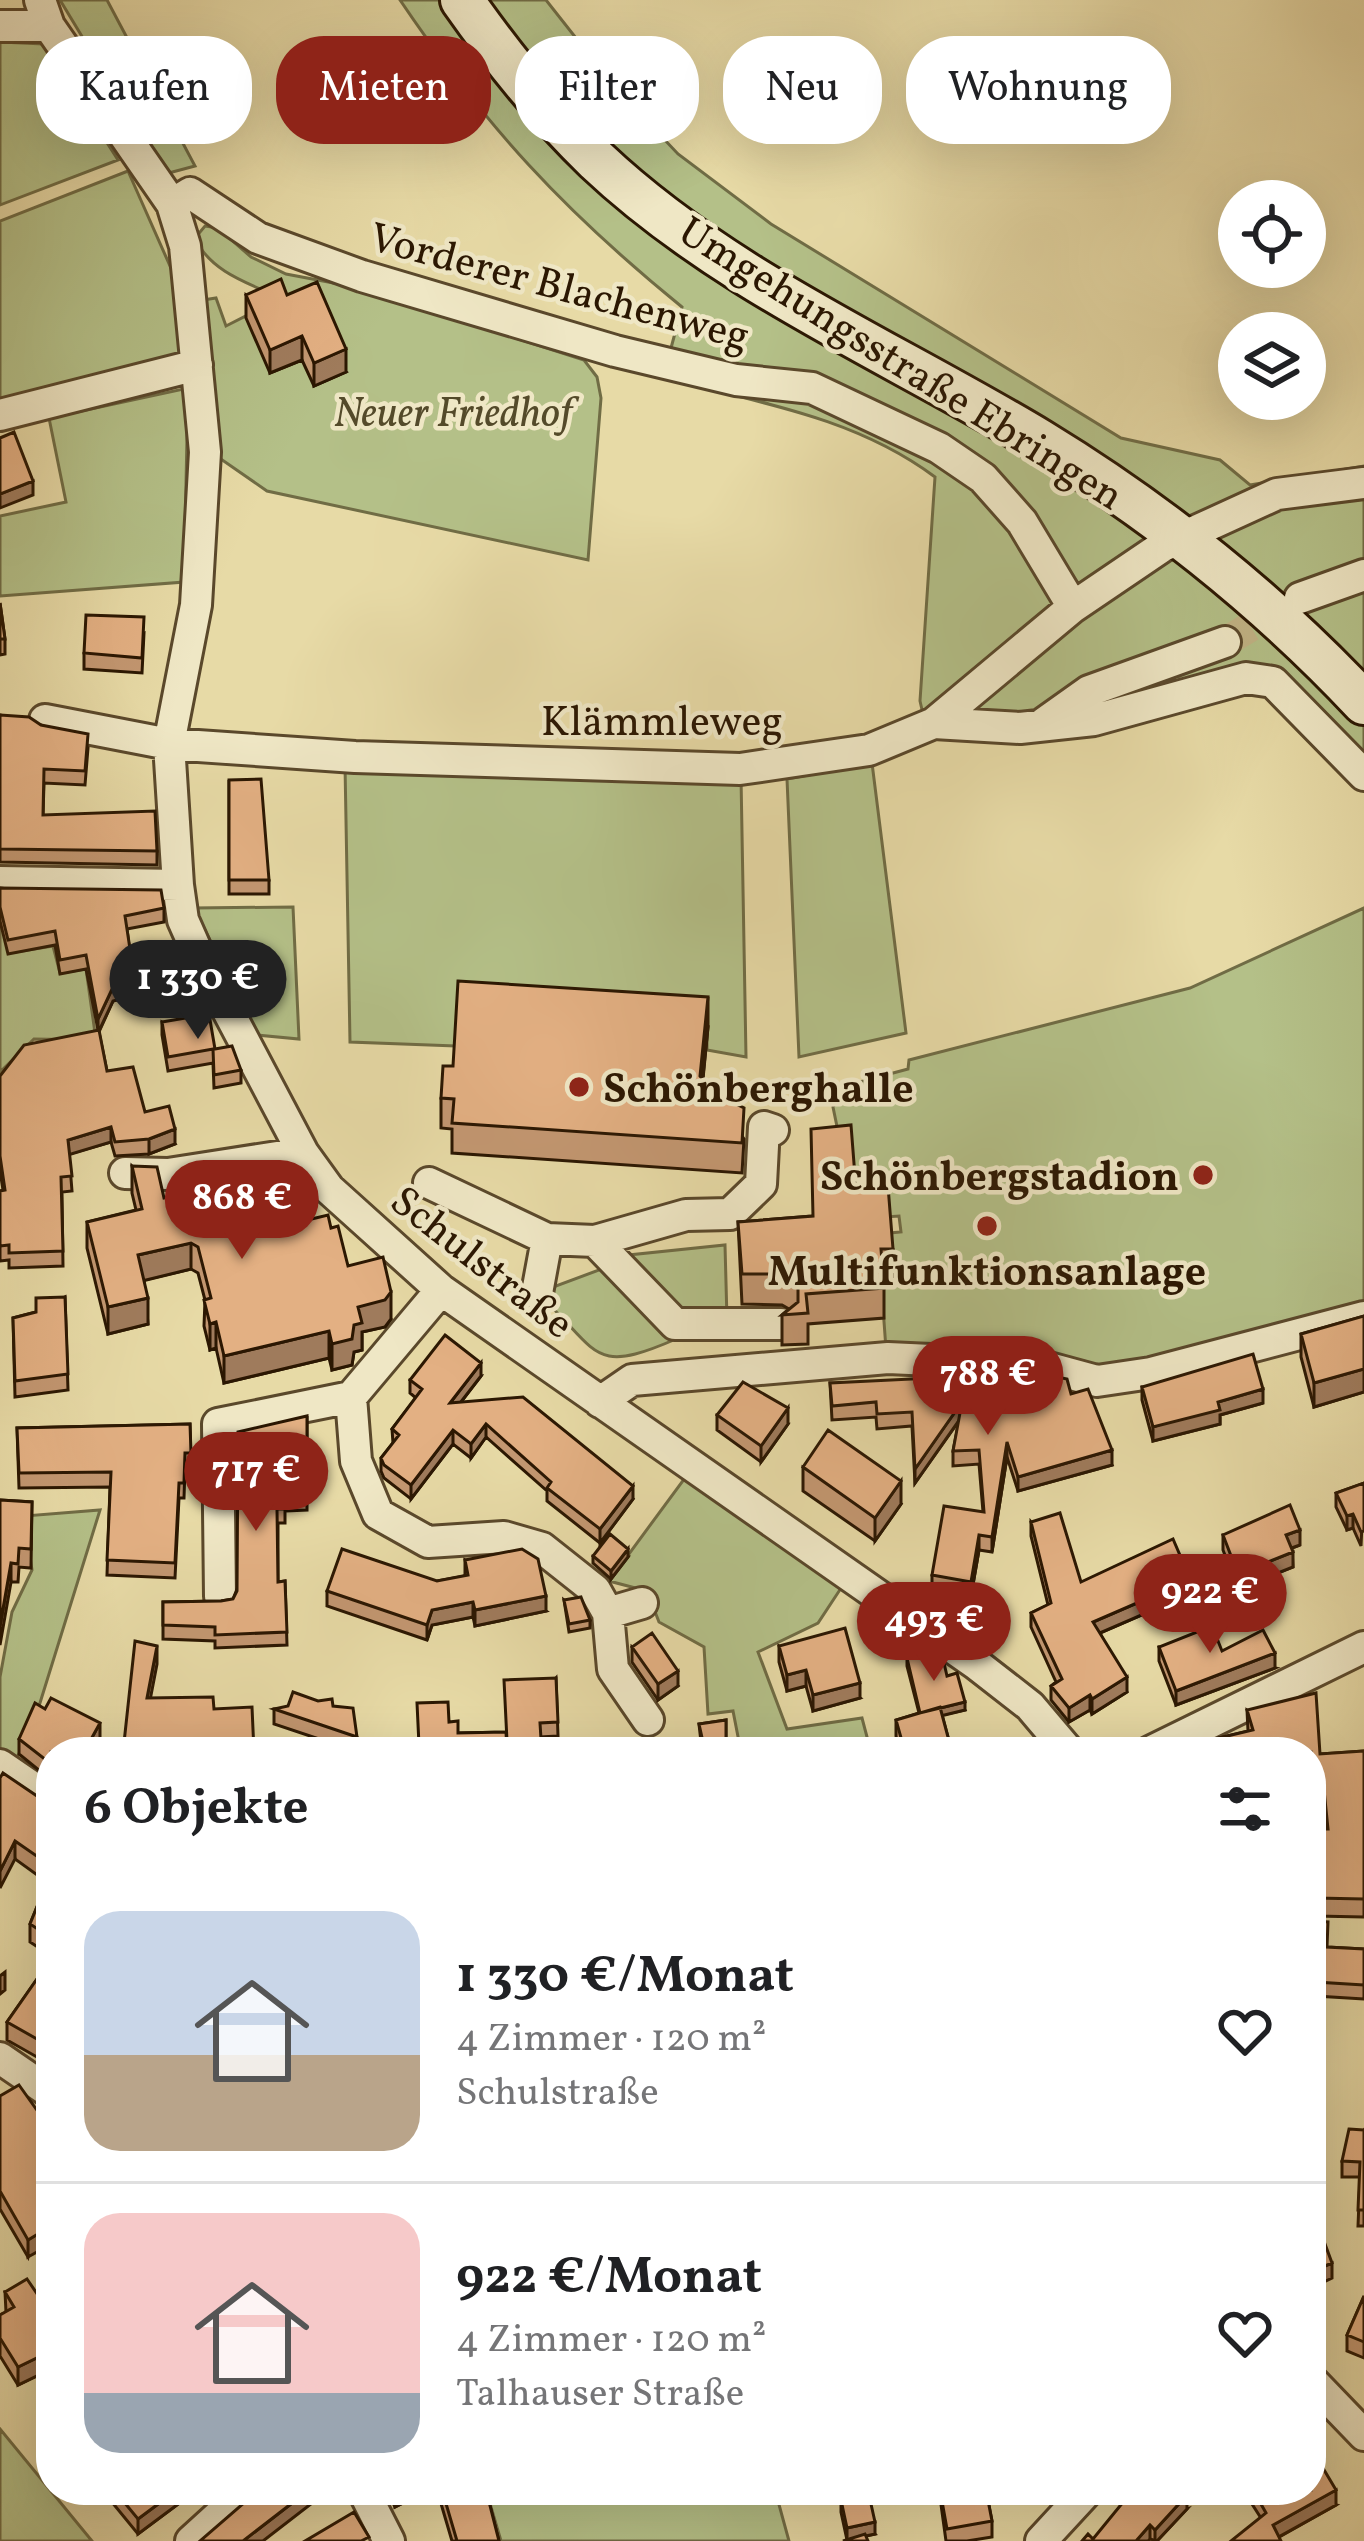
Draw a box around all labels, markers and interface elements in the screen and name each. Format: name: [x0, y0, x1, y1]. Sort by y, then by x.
chip: Kaufen: [36, 36, 252, 144]
chip: Mieten: [276, 36, 491, 144]
chip: Filter: [515, 36, 699, 144]
chip: Neu: [723, 36, 882, 144]
chip: Wohnung: [906, 36, 1171, 144]
map controls: [1218, 180, 1326, 420]
button: locate: [1218, 180, 1326, 288]
street label: Umgehungsstraße Ebringen: [666, 204, 1134, 527]
street label: Vorderer Blachenweg: [362, 210, 755, 368]
button: layers: [1218, 312, 1326, 420]
park label: Neuer Friedhof: [334, 386, 580, 445]
street label: Klämmleweg: [541, 695, 783, 754]
pin: 1 330 €: [87, 940, 309, 1042]
text: 1 330 €: [136, 952, 260, 1006]
place label: Schönberghalle: [603, 1062, 914, 1121]
marker: Schönberghalle: [566, 1074, 592, 1100]
place label: Schönbergstadion: [820, 1150, 1179, 1209]
pin: 868 €: [158, 1160, 326, 1262]
marker: Schönbergstadion: [1190, 1162, 1216, 1188]
text: 868 €: [192, 1172, 292, 1226]
street label: Schulstraße: [376, 1174, 584, 1355]
marker: Multifunktionsanlage: [974, 1213, 1000, 1239]
place label: Multifunktionsanlage: [768, 1245, 1206, 1304]
pin: 788 €: [904, 1336, 1072, 1438]
text: 788 €: [939, 1348, 1037, 1402]
pin: 717 €: [172, 1432, 340, 1534]
text: 717 €: [211, 1444, 301, 1498]
pin: 922 €: [1126, 1554, 1294, 1656]
text: 922 €: [1161, 1566, 1259, 1620]
pin: 493 €: [850, 1582, 1018, 1684]
text: 493 €: [884, 1594, 984, 1648]
text: 6 Objekte: [84, 1774, 309, 1845]
icon: filters: [1212, 1776, 1278, 1842]
text: 1 330 €/Monat: [456, 1942, 794, 2013]
icon: home: [180, 1959, 324, 2103]
icon: heart: [1212, 1998, 1278, 2064]
text: 4 Zimmer · 120 m²: [456, 2013, 766, 2067]
text: Schulstraße: [456, 2067, 659, 2121]
text: 922 €/Monat: [456, 2243, 762, 2314]
icon: home: [180, 2261, 324, 2405]
icon: heart: [1212, 2300, 1278, 2366]
text: 4 Zimmer · 120 m²: [456, 2314, 766, 2368]
text: Talhauser Straße: [456, 2368, 744, 2422]

